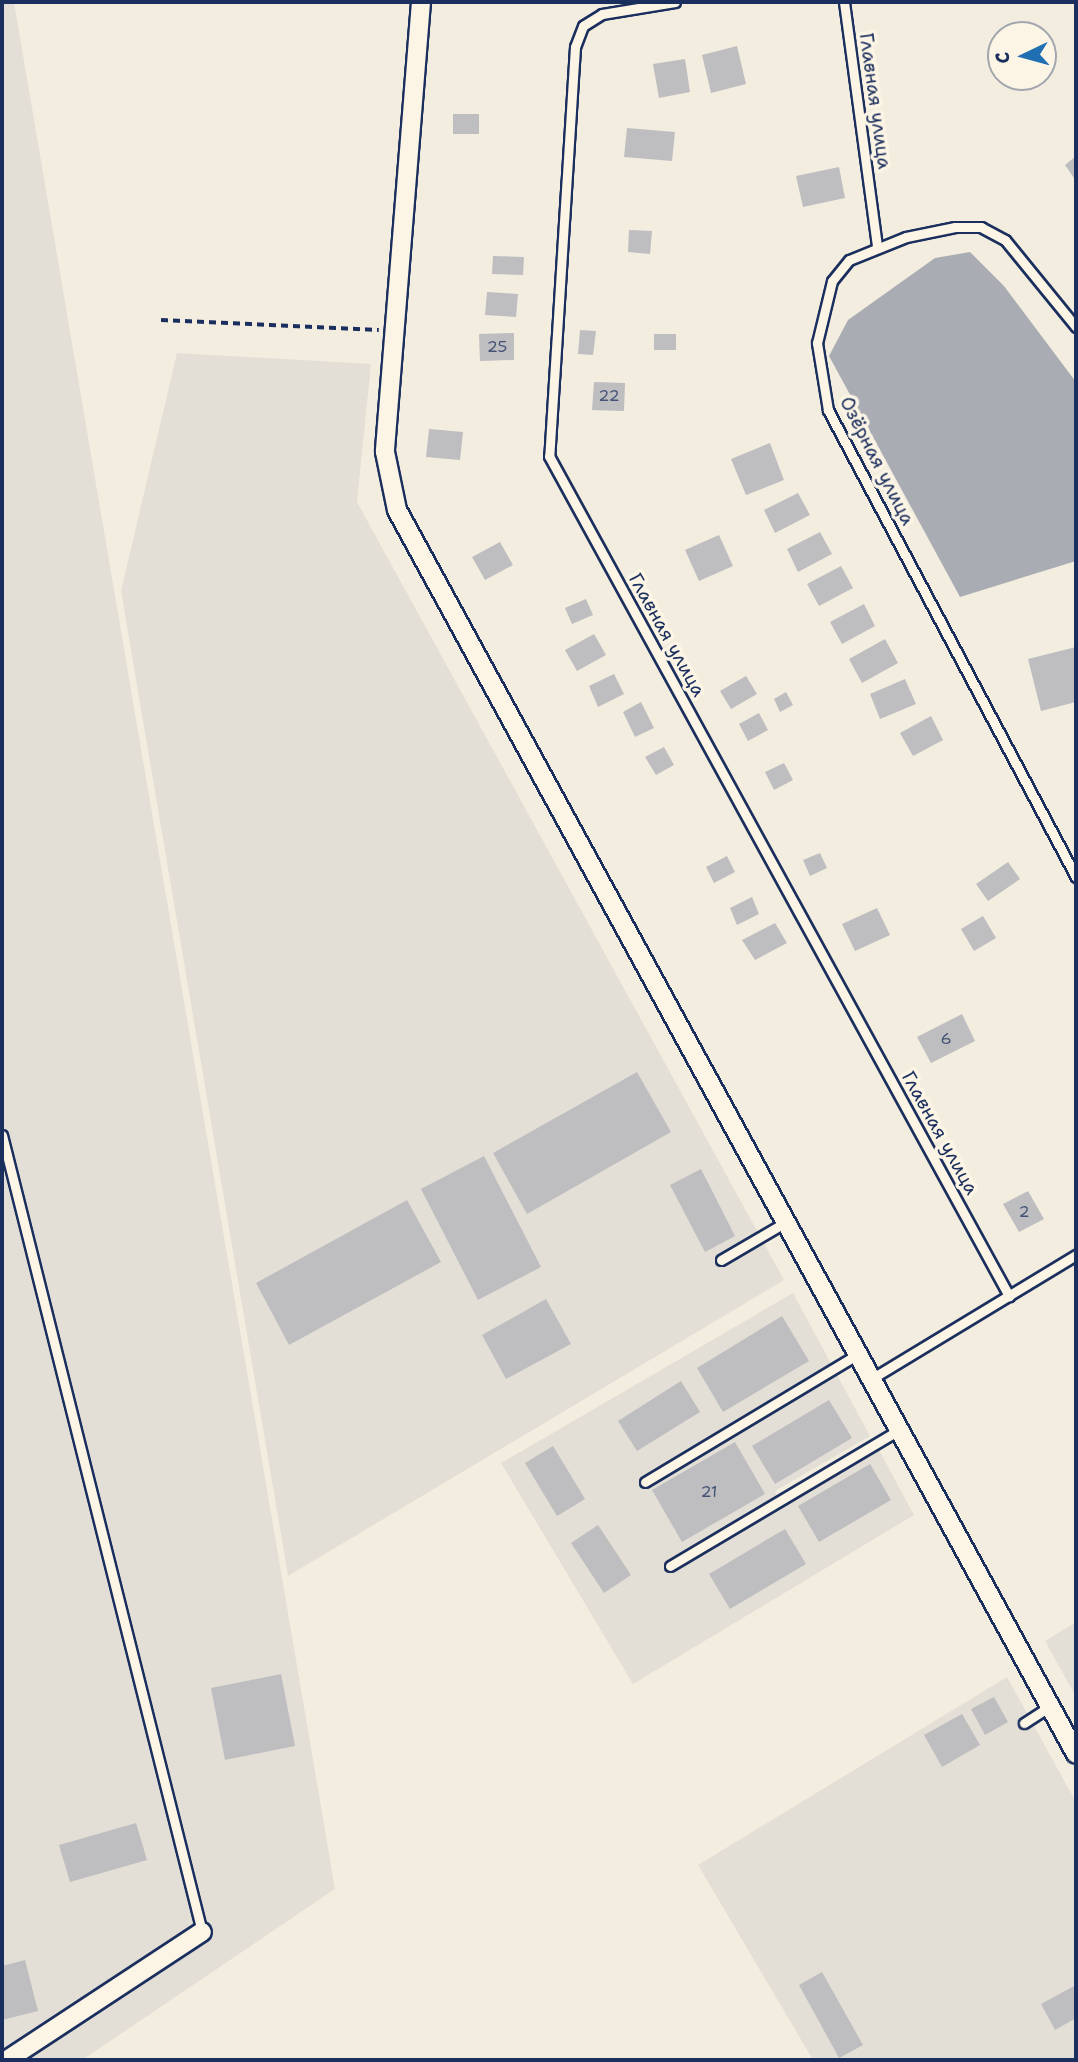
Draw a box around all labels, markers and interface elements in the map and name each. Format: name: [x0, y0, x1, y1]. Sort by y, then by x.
north arrow: [987, 21, 1057, 91]
street label: Главная улица: [854, 31, 896, 171]
text: С: [990, 51, 1016, 65]
house number: 25: [487, 337, 507, 357]
house number: 22: [598, 386, 620, 406]
street label: Озёрная улица: [835, 393, 919, 529]
street label: Главная улица: [624, 569, 710, 701]
house number: 6: [940, 1029, 952, 1049]
street label: Главная улица: [897, 1067, 983, 1199]
house number: 2: [1018, 1202, 1030, 1222]
house number: 21: [700, 1482, 718, 1502]

